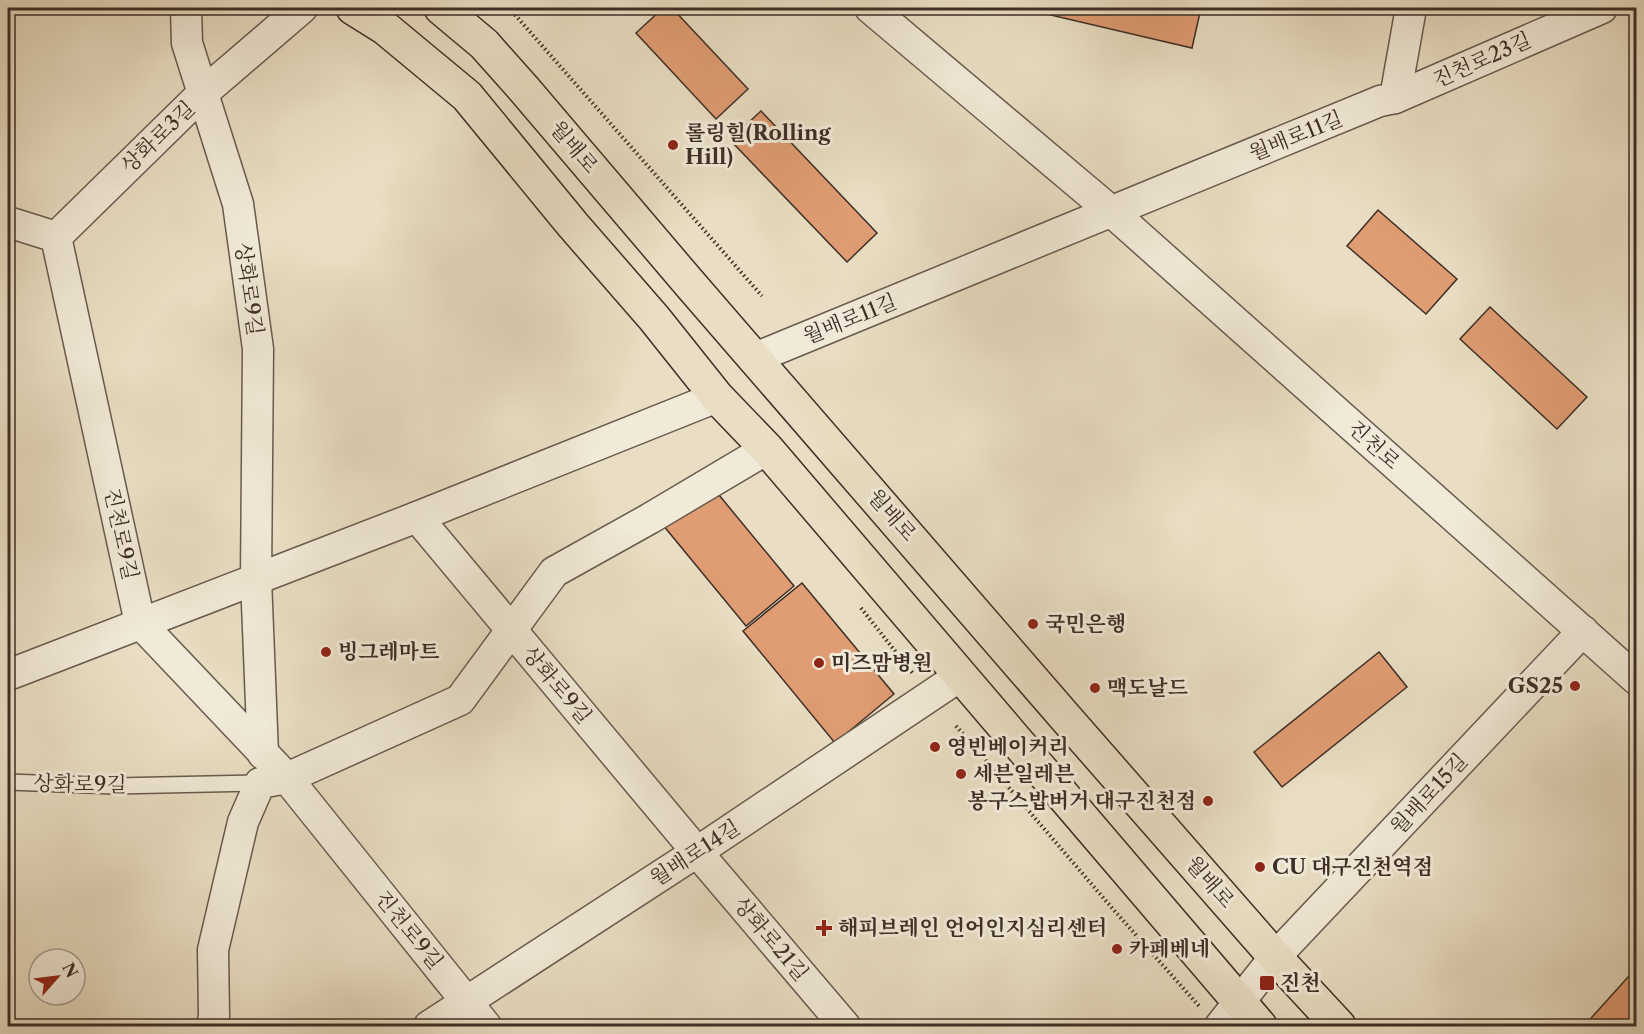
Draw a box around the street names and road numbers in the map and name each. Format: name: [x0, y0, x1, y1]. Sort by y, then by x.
street label: 진천로23길: [1429, 27, 1535, 92]
street label: 상화로3길: [116, 95, 200, 178]
street label: 월배로11길: [1245, 105, 1346, 166]
street label: 월배로: [545, 115, 604, 178]
street label: 상화로9길: [231, 241, 268, 337]
street label: 월배로11길: [799, 288, 900, 349]
street label: 진천로: [1343, 415, 1405, 474]
street label: 월배로: [863, 484, 922, 546]
street label: 진천로9길: [100, 486, 143, 582]
street label: 상화로9길: [518, 641, 597, 729]
street label: 월배로15길: [1385, 748, 1472, 839]
street label: 상화로9길: [33, 770, 127, 797]
street label: 월배로14길: [645, 814, 744, 891]
street label: 월배로: [1181, 851, 1240, 913]
street label: 진천로9길: [370, 886, 449, 974]
street label: 상화로21길: [729, 892, 814, 986]

